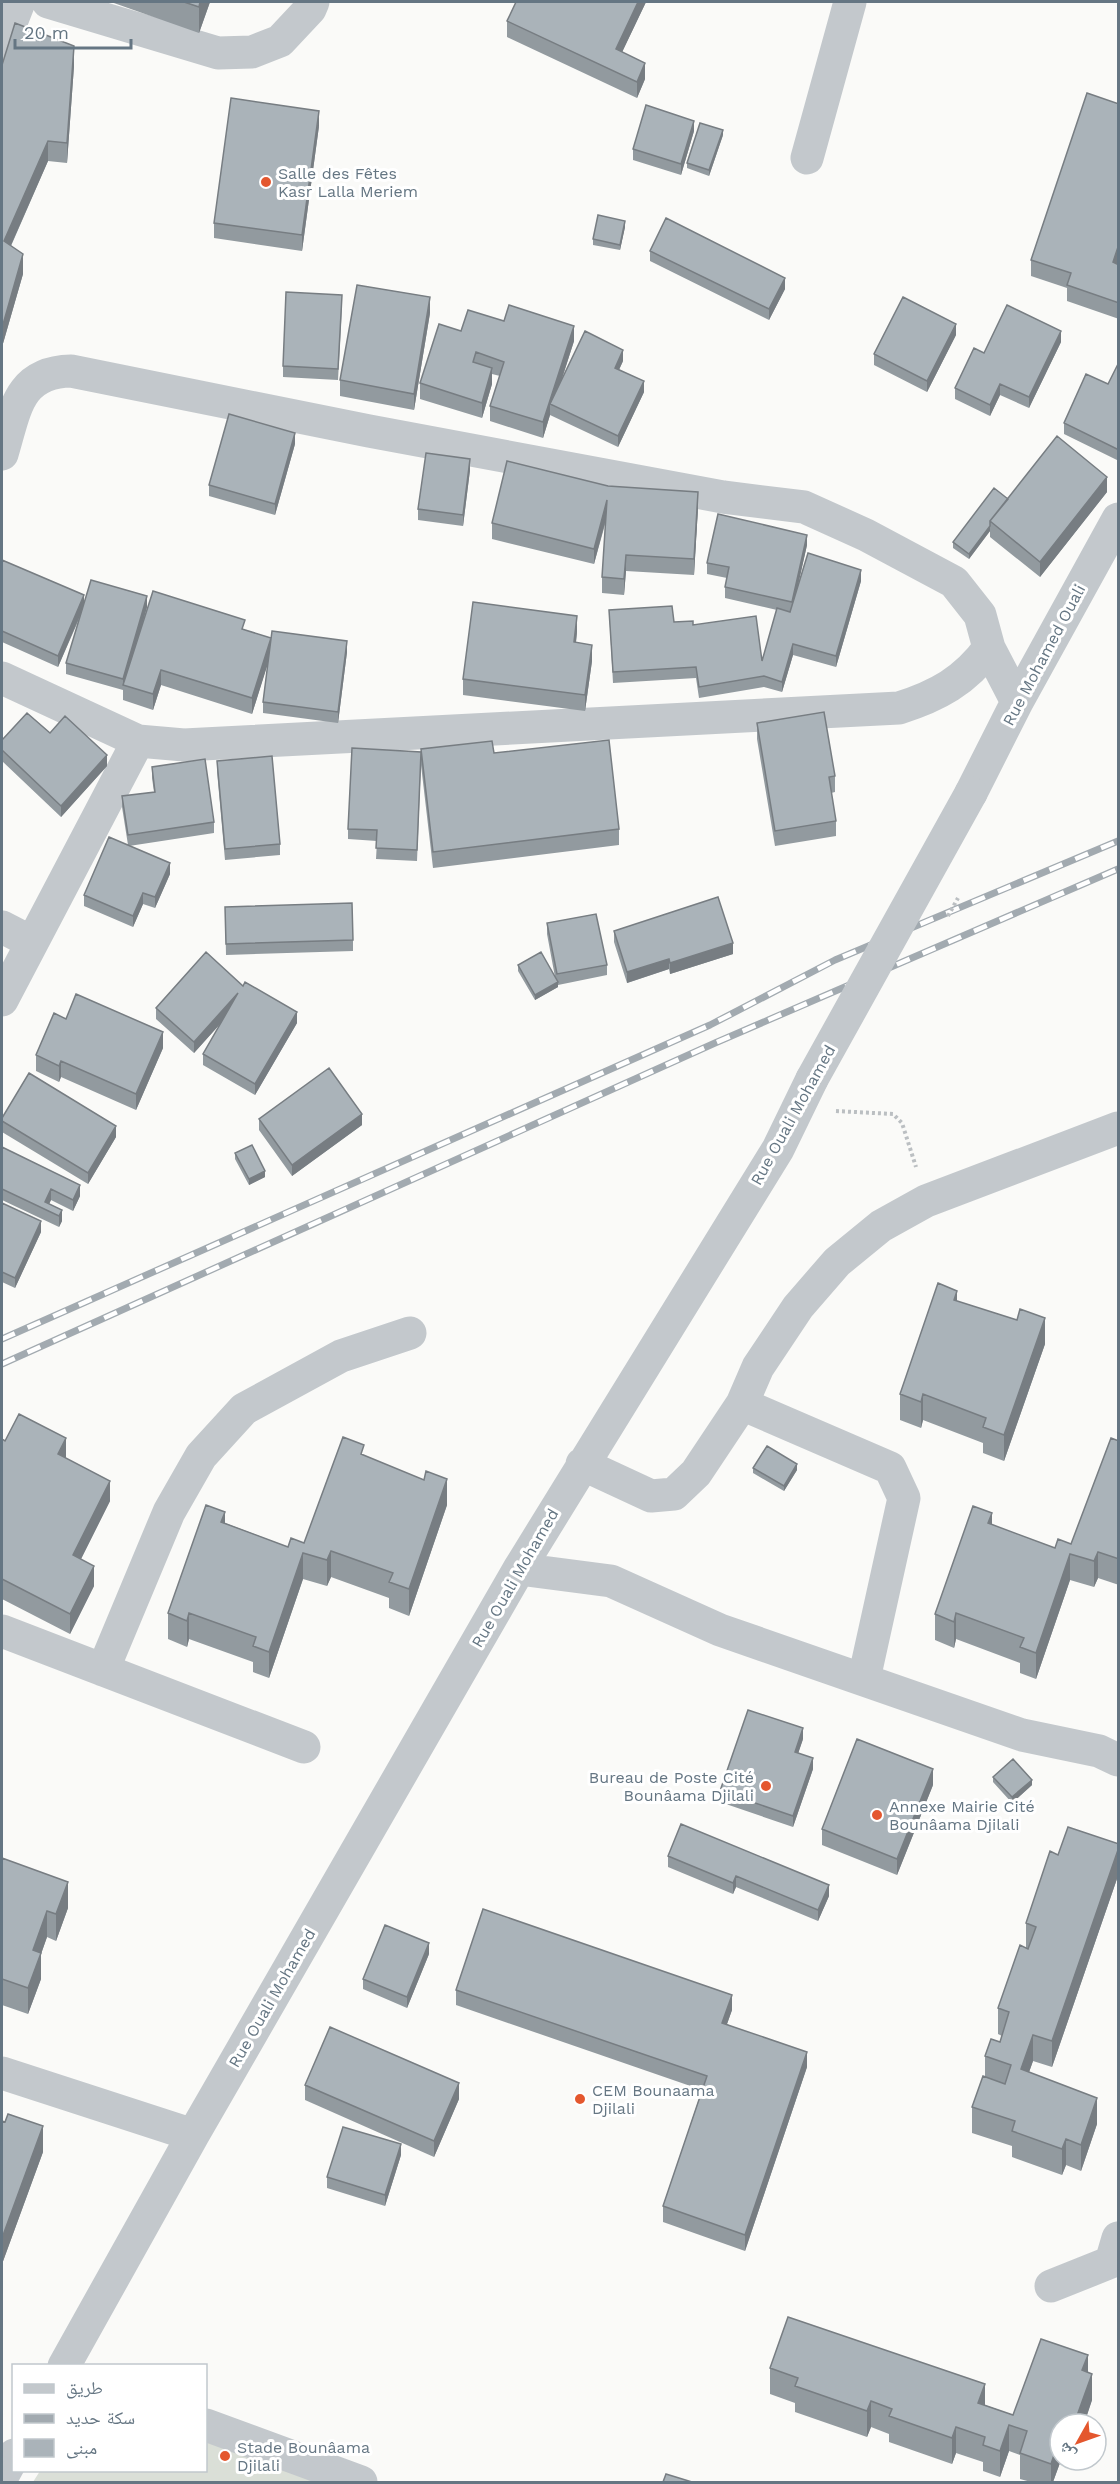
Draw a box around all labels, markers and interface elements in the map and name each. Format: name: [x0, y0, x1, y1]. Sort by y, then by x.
scale bar: [15, 12, 130, 50]
text: 20 m: [24, 22, 69, 43]
place label: Salle des Fêtes Kasr Lalla Meriem: [278, 164, 418, 201]
marker: Salle des Fêtes Kasr Lalla Meriem: [259, 175, 273, 189]
street label: Rue Mohamed Ouali: [999, 581, 1089, 729]
street label: Rue Ouali Mohamed: [747, 1042, 839, 1188]
street label: Rue Ouali Mohamed: [467, 1505, 563, 1651]
place label: Bureau de Poste Cité Bounâama Djilali: [589, 1768, 754, 1805]
marker: Bureau de Poste Cité Bounâama Djilali: [759, 1779, 773, 1793]
place label: Annexe Mairie Cité Bounâama Djilali: [889, 1797, 1035, 1834]
marker: Annexe Mairie Cité Bounâama Djilali: [870, 1808, 884, 1822]
street label: Rue Ouali Mohamed: [224, 1925, 320, 2071]
place label: CEM Bounaama Djilali: [592, 2081, 715, 2118]
marker: CEM Bounaama Djilali: [573, 2092, 587, 2106]
legend: [12, 2364, 207, 2472]
text: طريق: [66, 2377, 103, 2399]
text: سكة حديد: [66, 2407, 135, 2428]
north arrow: [1048, 2412, 1108, 2472]
text: مبنى: [66, 2437, 97, 2459]
place label: Stade Bounâama Djilali: [237, 2438, 370, 2475]
text: ش: [1054, 2439, 1080, 2464]
marker: Stade Bounâama Djilali: [218, 2449, 232, 2463]

